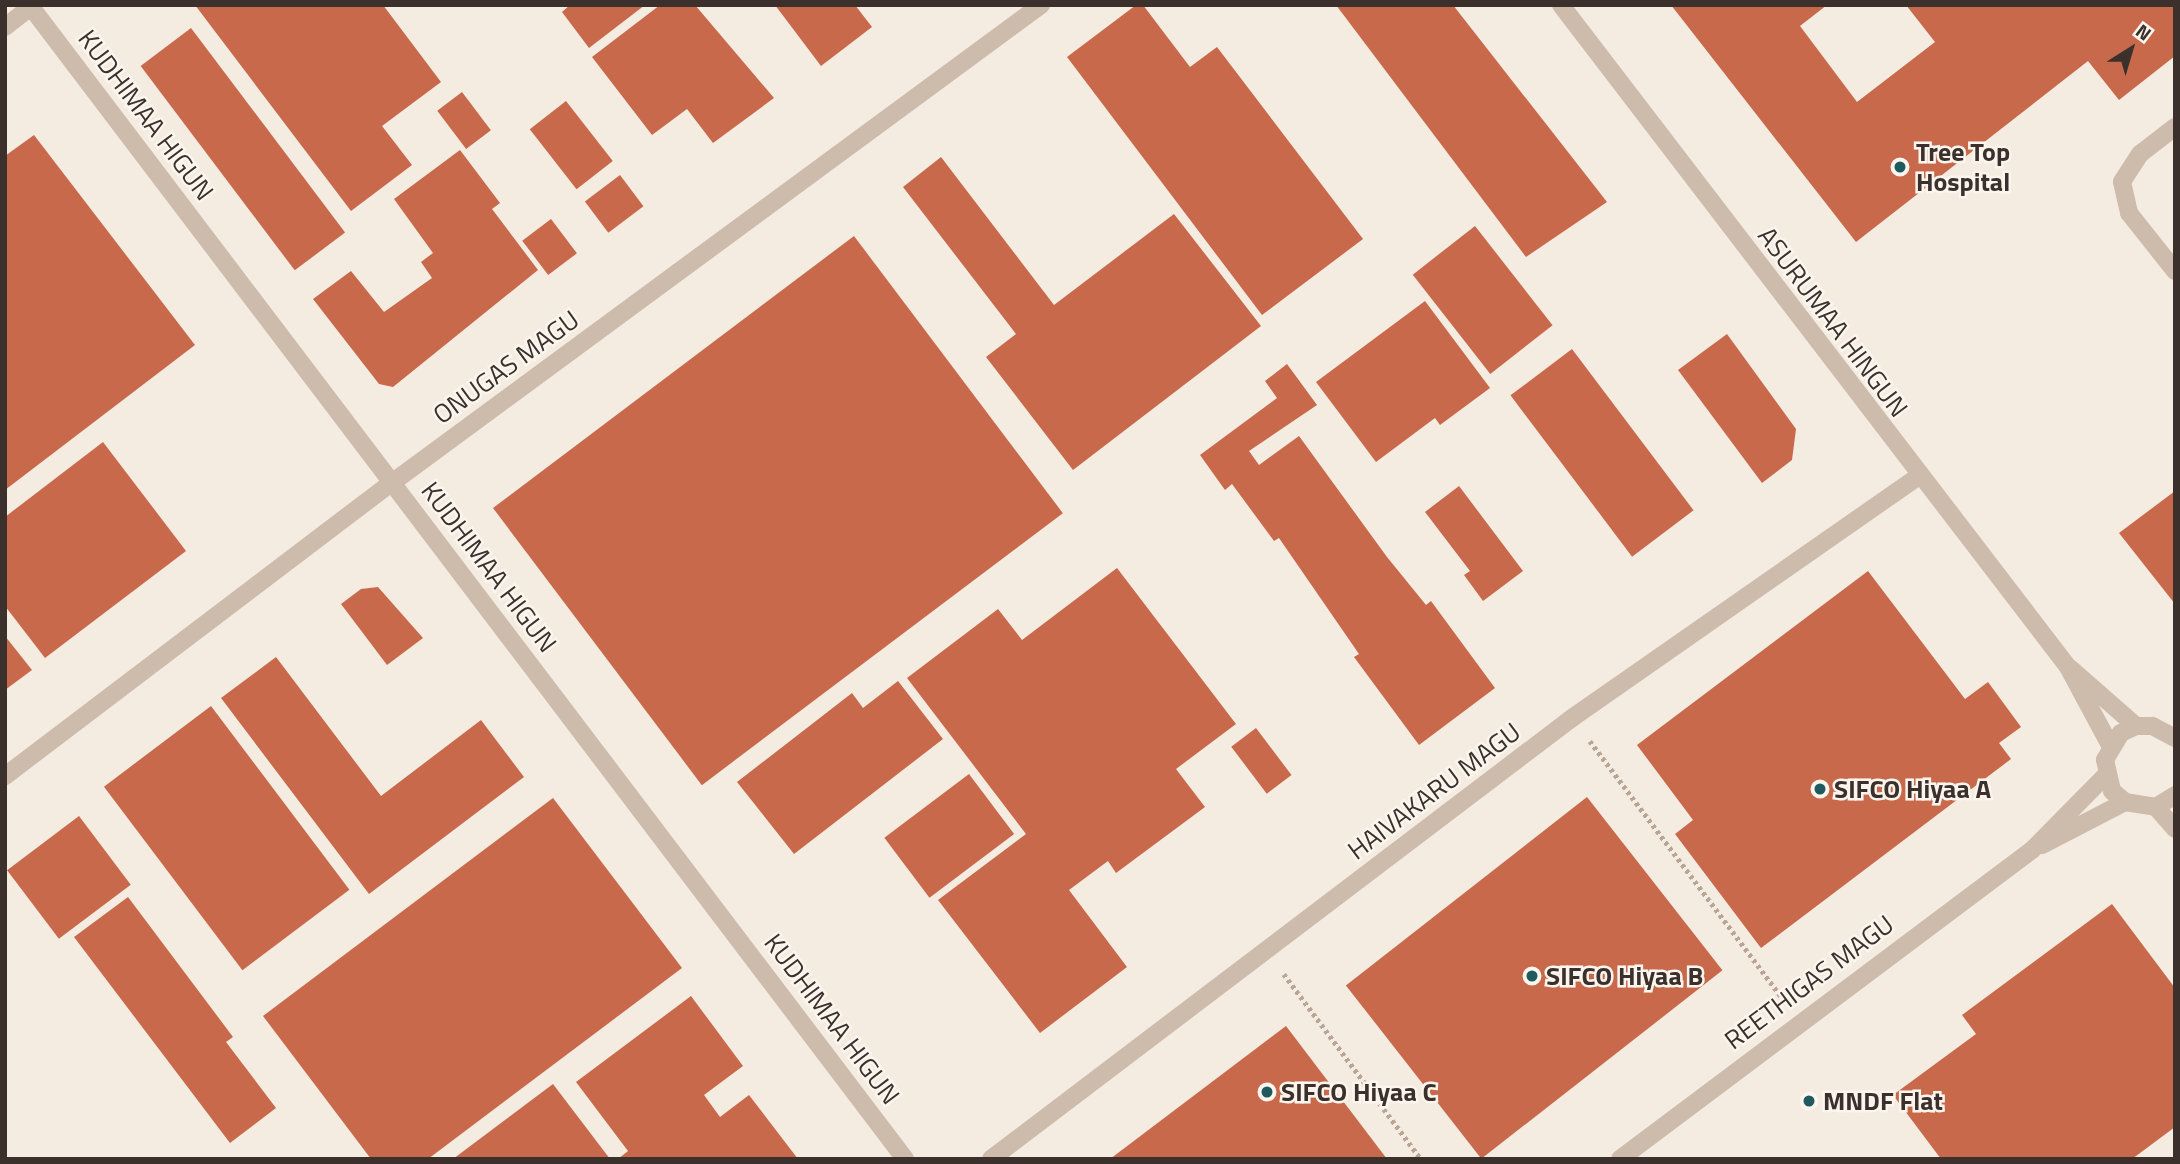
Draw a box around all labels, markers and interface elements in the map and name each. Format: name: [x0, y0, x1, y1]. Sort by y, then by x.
north arrow: [2096, 14, 2166, 84]
text: N: [2130, 16, 2158, 47]
street label: KUDHIMAA HIGUN: [72, 24, 220, 206]
place label: Tree Top Hospital: [1916, 136, 2010, 198]
marker: Tree Top Hospital: [1890, 157, 1910, 177]
street label: ASURUMAA HINGUN: [1752, 221, 1914, 423]
street label: ONUGAS MAGU: [427, 304, 585, 430]
street label: KUDHIMAA HIGUN: [415, 476, 563, 658]
street label: HAIVAKARU MAGU: [1342, 716, 1526, 866]
place label: SIFCO Hiyaa A: [1834, 773, 1991, 805]
marker: SIFCO Hiyaa A: [1812, 781, 1828, 797]
street label: REETHIGAS MAGU: [1718, 908, 1900, 1056]
street label: KUDHIMAA HIGUN: [758, 928, 906, 1110]
place label: SIFCO Hiyaa B: [1546, 960, 1703, 992]
marker: SIFCO Hiyaa B: [1524, 968, 1540, 984]
place label: SIFCO Hiyaa C: [1281, 1076, 1437, 1108]
marker: SIFCO Hiyaa C: [1259, 1084, 1275, 1100]
place label: MNDF Flat: [1823, 1085, 1943, 1117]
marker: MNDF Flat: [1801, 1093, 1817, 1109]

